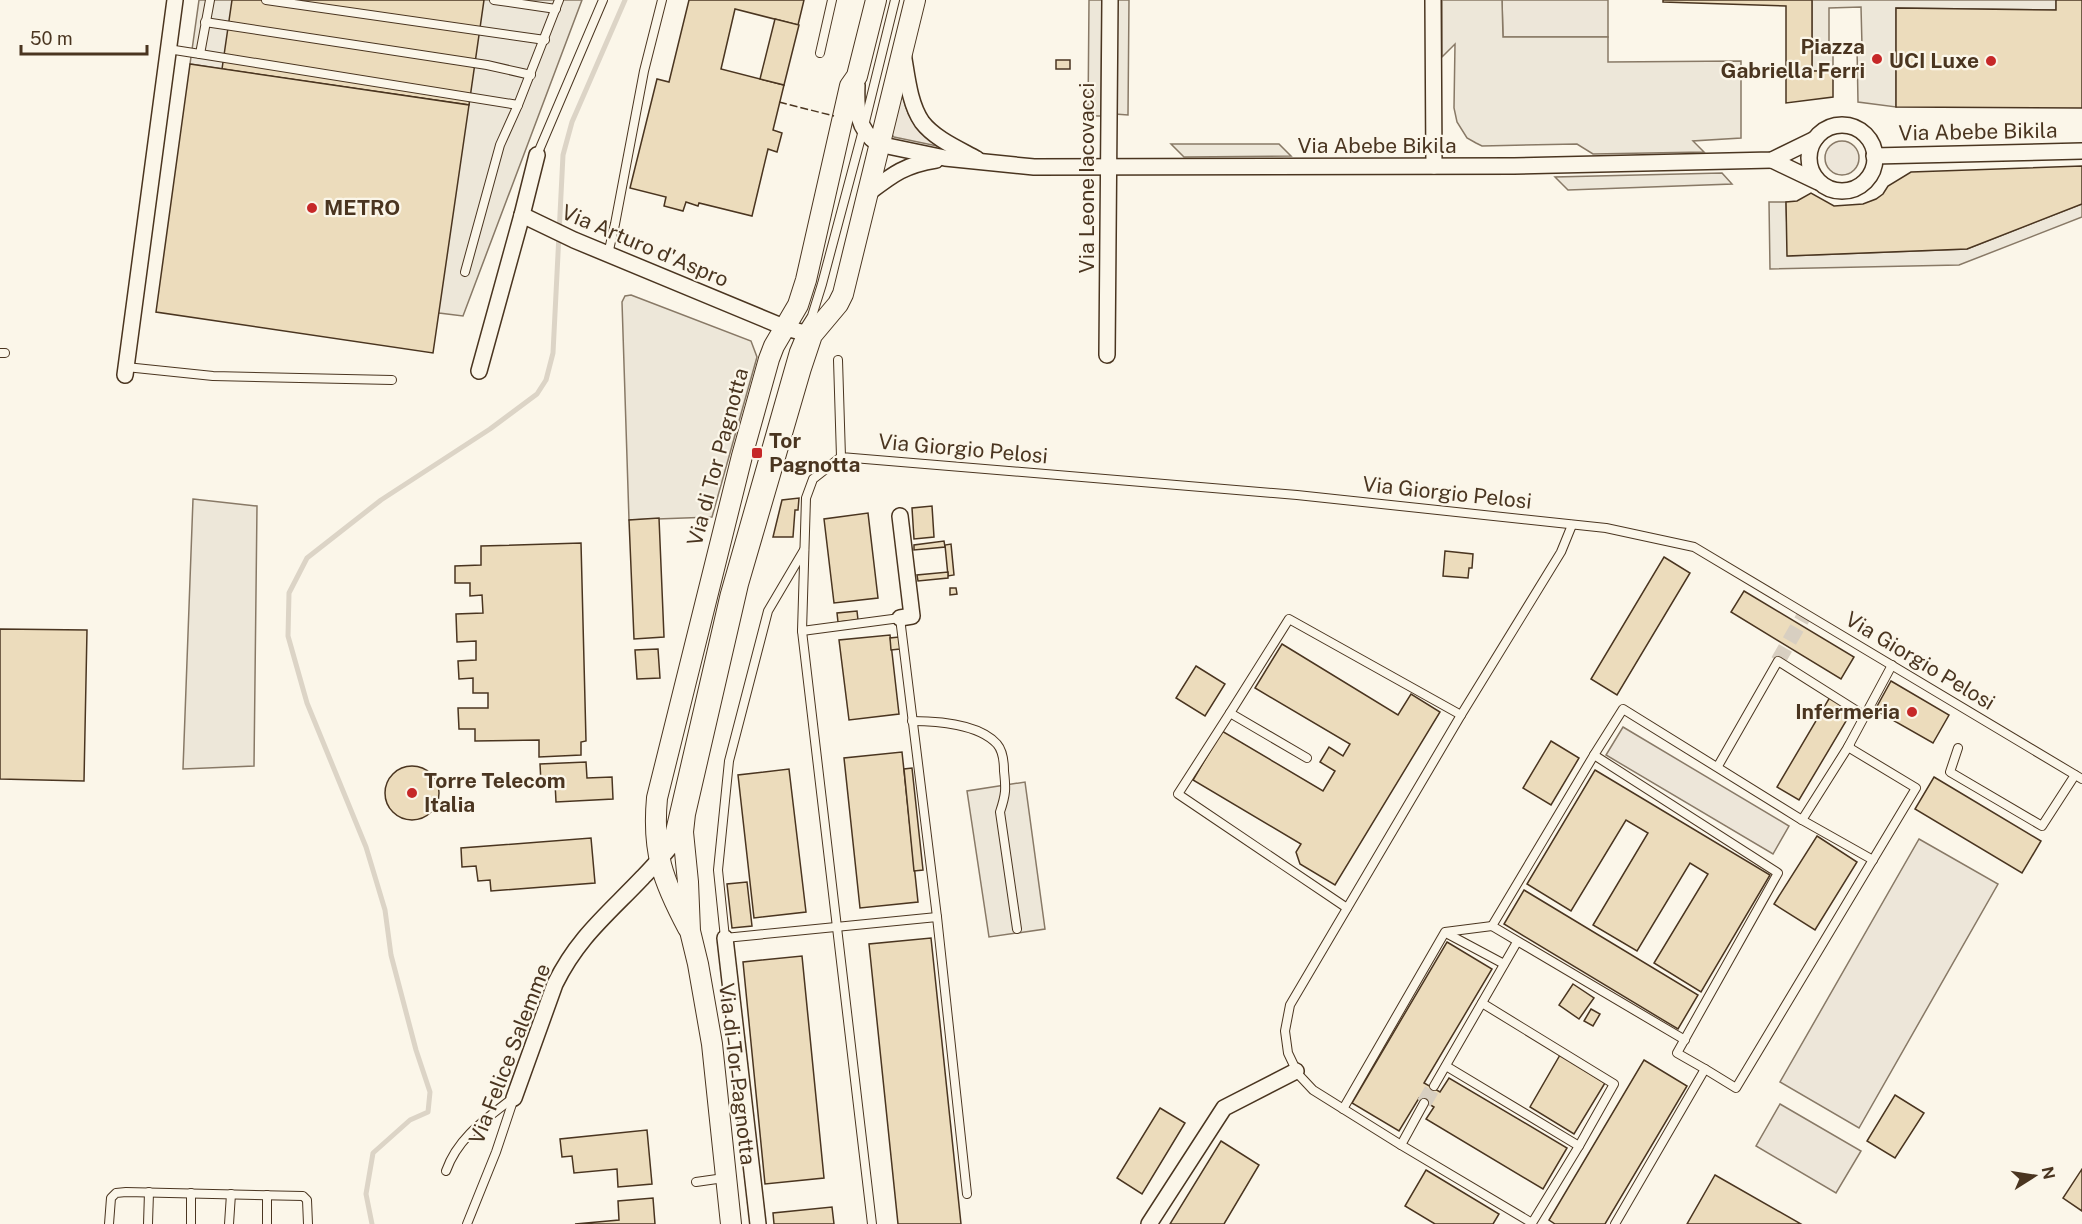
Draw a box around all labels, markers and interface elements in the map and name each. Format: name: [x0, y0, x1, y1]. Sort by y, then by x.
scale bar: [21, 18, 147, 56]
text: 50 m: [30, 28, 73, 49]
place label: Piazza Gabriella Ferri: [1721, 34, 1865, 83]
place label: UCI Luxe: [1889, 48, 1979, 73]
marker: Piazza Gabriella Ferri: [1870, 52, 1884, 66]
marker: UCI Luxe: [1984, 54, 1998, 68]
street label: Via Leone Iacovacci: [1074, 83, 1099, 273]
street label: Via Abebe Bikila: [1898, 118, 2058, 145]
street label: Via Abebe Bikila: [1297, 133, 1457, 158]
place label: METRO: [324, 195, 400, 220]
street label: Via Arturo d'Aspro: [558, 199, 732, 292]
marker: METRO: [305, 201, 319, 215]
street label: Via di Tor Pagnotta: [682, 365, 753, 549]
place label: Tor Pagnotta: [769, 428, 860, 477]
street label: Via Giorgio Pelosi: [877, 429, 1049, 468]
marker: Tor Pagnotta: [750, 446, 764, 460]
street label: Via Giorgio Pelosi: [1361, 471, 1533, 514]
street label: Via Giorgio Pelosi: [1841, 606, 2000, 715]
place label: Infermeria: [1795, 699, 1900, 724]
marker: Infermeria: [1905, 705, 1919, 719]
place label: Torre Telecom Italia: [424, 768, 566, 817]
marker: Torre Telecom Italia: [405, 786, 419, 800]
street label: Via Felice Salemme: [464, 960, 555, 1148]
street label: Via di Tor Pagnotta: [714, 982, 761, 1166]
north arrow: [2004, 1146, 2064, 1206]
text: N: [2038, 1165, 2059, 1181]

